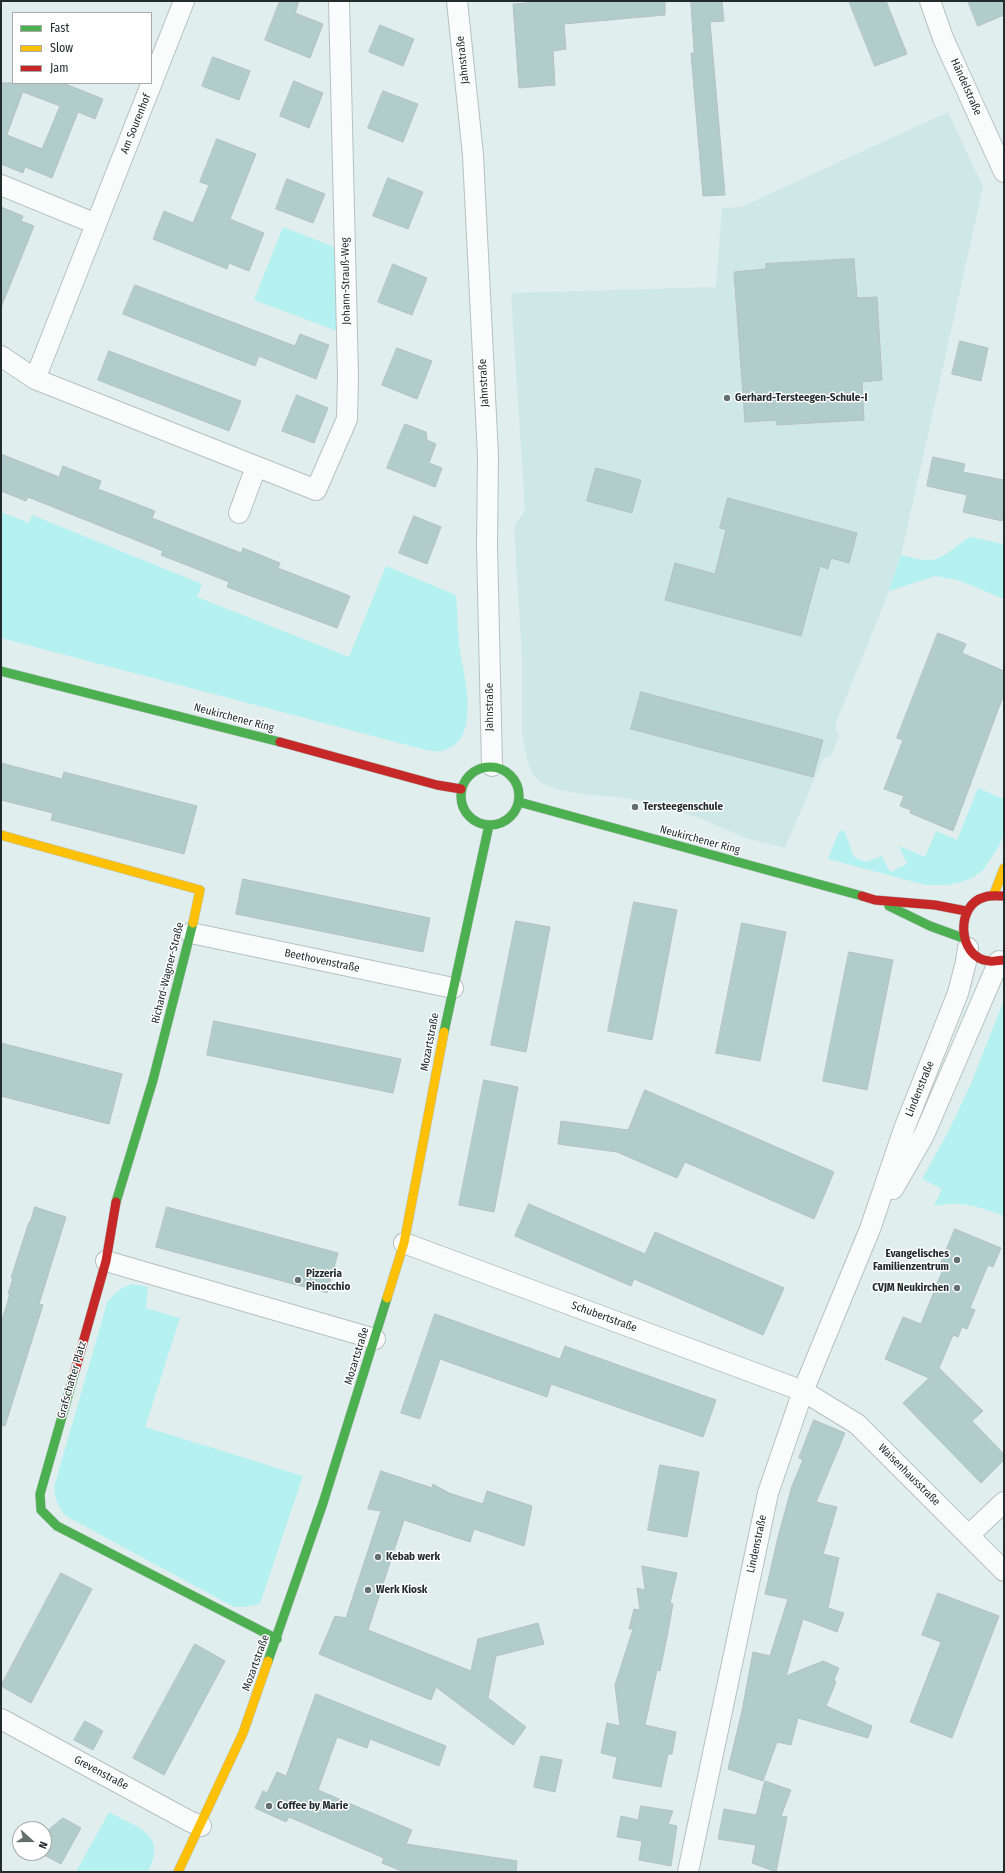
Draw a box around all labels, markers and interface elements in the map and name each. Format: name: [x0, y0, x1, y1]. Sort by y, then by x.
legend: [12, 12, 152, 84]
text: Fast: [50, 21, 69, 35]
street label: Jahnstraße: [454, 35, 472, 85]
text: Slow: [50, 41, 73, 55]
street label: Händelstraße: [948, 57, 984, 117]
text: Jam: [50, 61, 68, 75]
street label: Am Sourenhof: [118, 92, 154, 156]
street label: Johann-Strauß-Weg: [339, 237, 353, 325]
street label: Jahnstraße: [476, 358, 492, 408]
place label: Gerhard-Tersteegen-Schule-I: [735, 391, 867, 405]
marker: Gerhard-Tersteegen-Schule-I: [722, 393, 732, 403]
street label: Jahnstraße: [483, 683, 497, 731]
street label: Neukirchener Ring: [192, 701, 276, 735]
place label: Tersteegenschule: [643, 800, 723, 814]
marker: Tersteegenschule: [630, 802, 640, 812]
street label: Neukirchener Ring: [658, 823, 742, 857]
street label: Richard-Wagner-Straße: [149, 921, 187, 1025]
street label: Beethovenstraße: [283, 947, 361, 975]
street label: Mozartstraße: [418, 1012, 442, 1072]
street label: Lindenstraße: [903, 1059, 937, 1119]
place label: Evangelisches Familienzentrum: [873, 1247, 949, 1273]
marker: Evangelisches Familienzentrum: [952, 1255, 962, 1265]
place label: Pizzeria Pinocchio: [306, 1267, 350, 1293]
marker: Pizzeria Pinocchio: [293, 1275, 303, 1285]
place label: CVJM Neukirchen: [872, 1281, 949, 1295]
marker: CVJM Neukirchen: [952, 1283, 962, 1293]
street label: Schubertstraße: [569, 1299, 639, 1335]
street label: Mozartstraße: [342, 1326, 372, 1386]
street label: Grafschafter Platz: [55, 1340, 89, 1420]
street label: Waisenhausstraße: [875, 1441, 943, 1509]
street label: Lindenstraße: [744, 1514, 770, 1574]
place label: Kebab werk: [386, 1550, 440, 1564]
marker: Kebab werk: [373, 1552, 383, 1562]
place label: Werk Kiosk: [376, 1583, 427, 1597]
marker: Werk Kiosk: [363, 1585, 373, 1595]
street label: Mozartstraße: [240, 1633, 272, 1693]
street label: Grevenstraße: [71, 1753, 131, 1793]
place label: Coffee by Marie: [277, 1799, 348, 1813]
marker: Coffee by Marie: [264, 1801, 274, 1811]
north arrow: [12, 1821, 52, 1861]
text: N: [35, 1840, 50, 1851]

